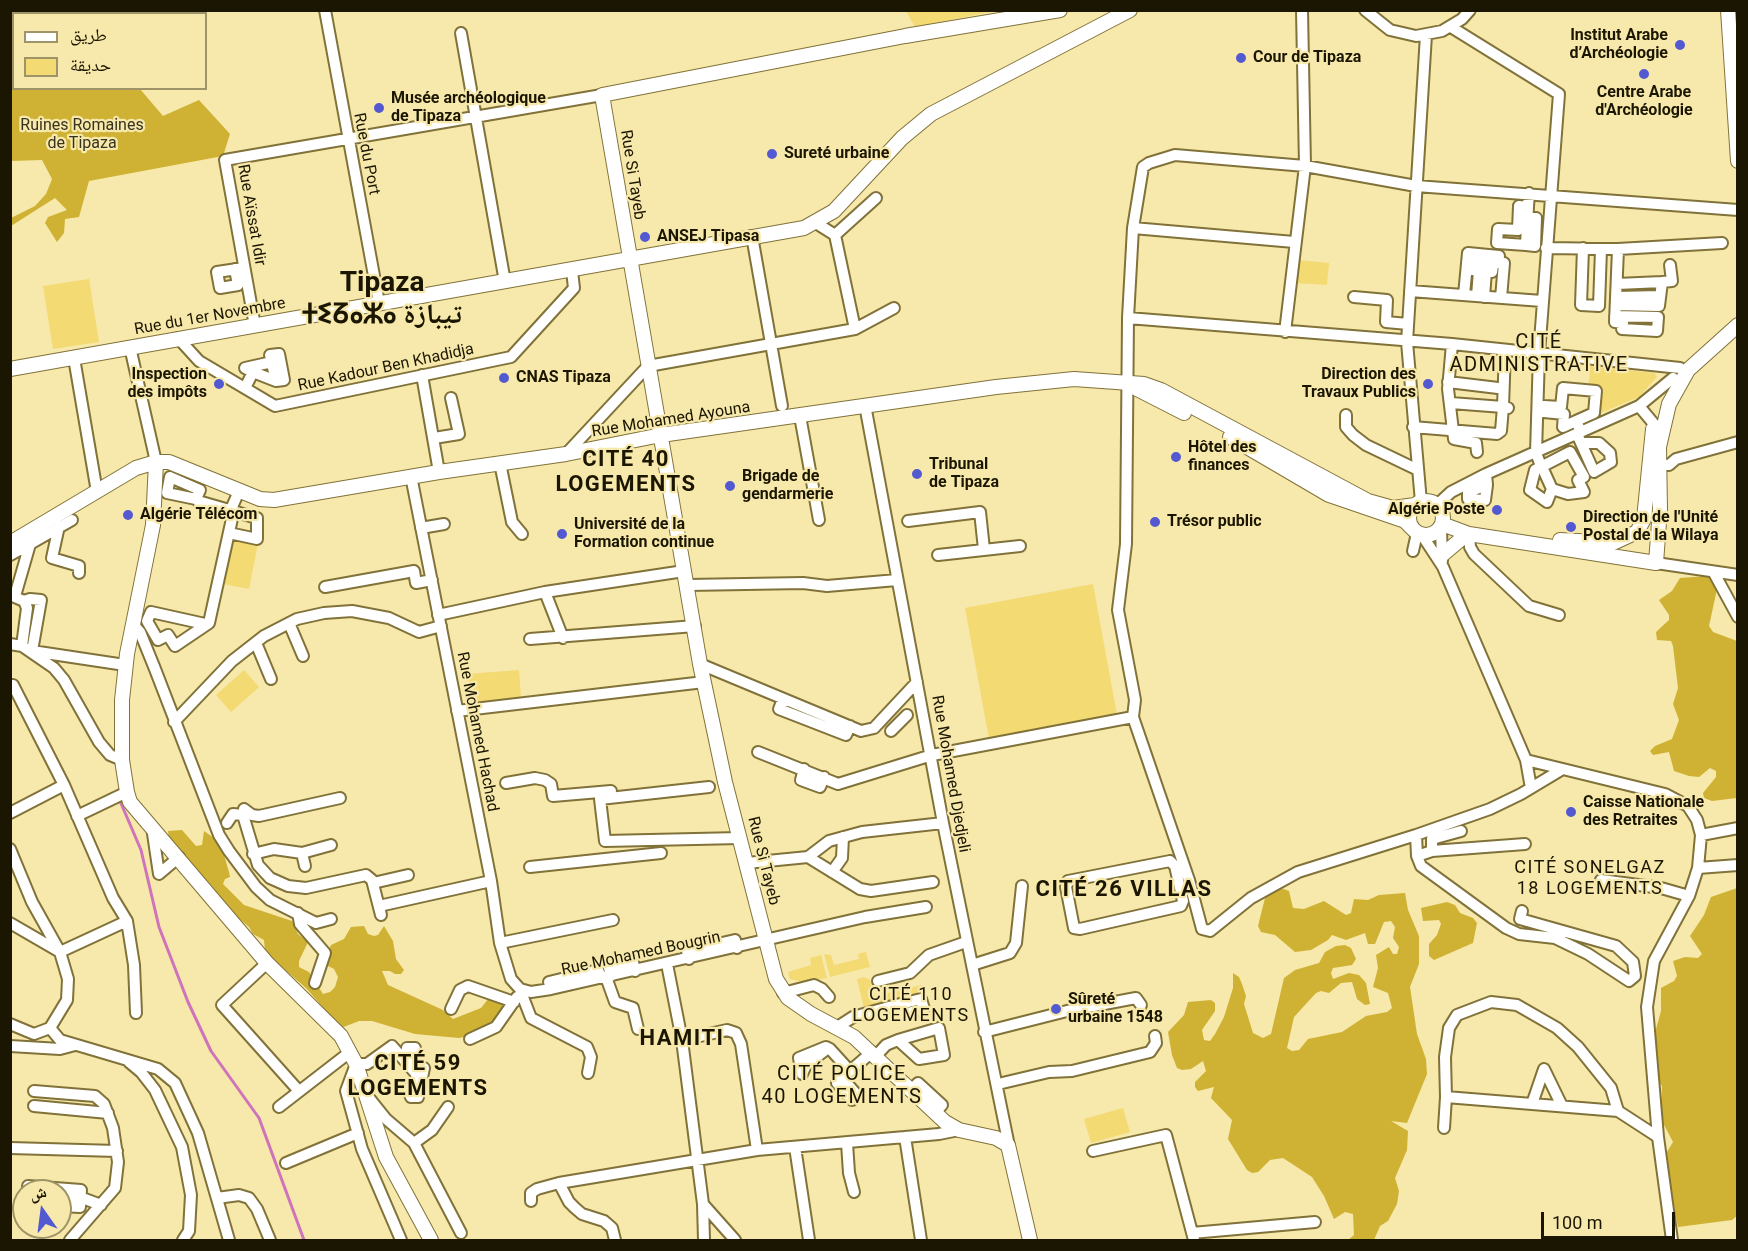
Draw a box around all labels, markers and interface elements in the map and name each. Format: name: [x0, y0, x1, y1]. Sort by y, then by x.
legend: [12, 12, 207, 90]
text: طريق: [70, 24, 107, 45]
place label: Institut Arabe d’Archéologie: [1570, 26, 1668, 64]
marker: Institut Arabe d’Archéologie: [1673, 38, 1687, 52]
place label: Cour de Tipaza: [1253, 48, 1361, 68]
marker: Cour de Tipaza: [1234, 51, 1248, 65]
text: حديقة: [70, 54, 111, 75]
marker: Centre Arabe d'Archéologie: [1637, 67, 1651, 81]
place label: Centre Arabe d'Archéologie: [1595, 83, 1693, 121]
place label: Musée archéologique de Tipaza: [391, 89, 546, 127]
marker: Musée archéologique de Tipaza: [372, 101, 386, 115]
street label: Rue du Port: [349, 111, 383, 197]
park label: Ruines Romaines de Tipaza: [20, 116, 144, 154]
street label: Rue Si Tayeb: [615, 129, 649, 221]
place label: Sureté urbaine: [784, 144, 889, 164]
marker: Sureté urbaine: [765, 147, 779, 161]
street label: Rue Aïssat Idir: [233, 163, 269, 267]
place label: ANSEJ Tipasa: [657, 227, 759, 247]
marker: ANSEJ Tipasa: [638, 230, 652, 244]
district label: Tipaza ⵜⵉⵒⴰⵣⴰ تيبازة: [302, 267, 462, 333]
street label: Rue du 1er Novembre: [133, 294, 287, 340]
district label: CITÉ ADMINISTRATIVE: [1449, 331, 1629, 378]
street label: Rue Kadour Ben Khadidja: [296, 340, 476, 396]
place label: Inspection des impôts: [127, 365, 207, 403]
place label: Direction des Travaux Publics: [1302, 365, 1416, 403]
place label: CNAS Tipaza: [516, 368, 611, 388]
marker: CNAS Tipaza: [497, 371, 511, 385]
marker: Inspection des impôts: [212, 377, 226, 391]
marker: Direction des Travaux Publics: [1421, 377, 1435, 391]
street label: Rue Mohamed Ayouna: [590, 398, 752, 442]
place label: Hôtel des finances: [1188, 438, 1256, 476]
district label: CITÉ 40 LOGEMENTS: [555, 447, 697, 499]
marker: Hôtel des finances: [1169, 450, 1183, 464]
place label: Tribunal de Tipaza: [929, 455, 999, 493]
place label: Brigade de gendarmerie: [742, 467, 833, 505]
marker: Tribunal de Tipaza: [910, 467, 924, 481]
marker: Brigade de gendarmerie: [723, 479, 737, 493]
place label: Algérie Poste: [1388, 500, 1485, 520]
marker: Algérie Poste: [1490, 503, 1504, 517]
place label: Algérie Télécom: [140, 505, 257, 525]
marker: Algérie Télécom: [121, 508, 135, 522]
place label: Direction de l'Unité Postal de la Wilaya: [1583, 508, 1718, 546]
place label: Trésor public: [1167, 512, 1262, 532]
place label: Université de la Formation continue: [574, 515, 714, 553]
marker: Trésor public: [1148, 515, 1162, 529]
marker: Direction de l'Unité Postal de la Wilaya: [1564, 520, 1578, 534]
marker: Université de la Formation continue: [555, 527, 569, 541]
street label: Rue Mohamed Hachad: [452, 651, 502, 813]
street label: Rue Mohamed Djedjeli: [927, 694, 973, 854]
place label: Caisse Nationale des Retraites: [1583, 793, 1704, 831]
marker: Caisse Nationale des Retraites: [1564, 805, 1578, 819]
street label: Rue Si Tayeb: [743, 815, 783, 907]
district label: CITÉ SONELGAZ 18 LOGEMENTS: [1514, 857, 1666, 900]
district label: CITÉ 26 VILLAS: [1036, 877, 1212, 903]
street label: Rue Mohamed Bougrin: [560, 928, 722, 980]
district label: CITÉ 110 LOGEMENTS: [852, 984, 970, 1026]
place label: Sûreté urbaine 1548: [1068, 990, 1163, 1028]
marker: Sûreté urbaine 1548: [1049, 1002, 1063, 1016]
district label: HAMITI: [640, 1026, 724, 1052]
district label: CITÉ 59 LOGEMENTS: [347, 1051, 489, 1102]
district label: CITÉ POLICE 40 LOGEMENTS: [762, 1063, 922, 1110]
north arrow: [12, 1179, 72, 1239]
text: ش: [27, 1182, 49, 1204]
scale bar: [1544, 1200, 1678, 1238]
text: 100 m: [1552, 1212, 1603, 1233]

